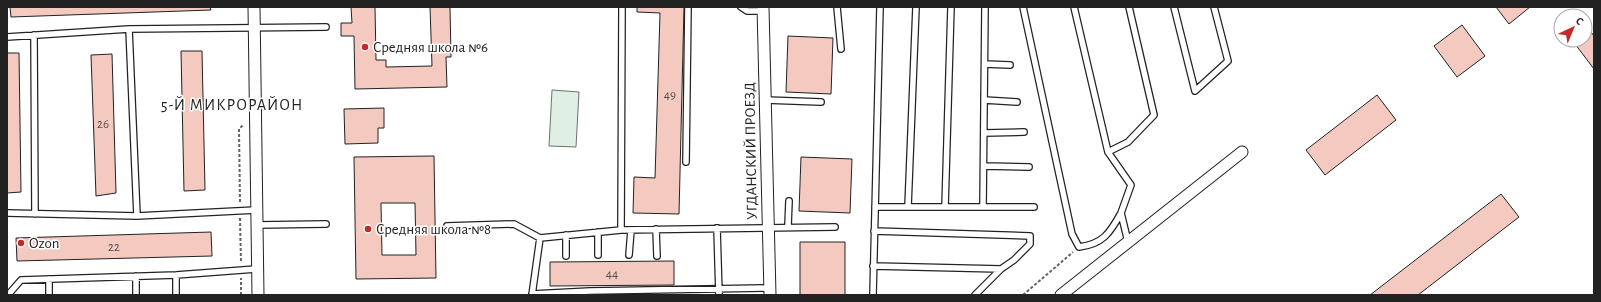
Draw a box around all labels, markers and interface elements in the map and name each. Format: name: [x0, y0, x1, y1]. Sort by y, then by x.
north arrow: [1553, 8, 1593, 48]
text: С: [1574, 15, 1586, 27]
place label: Средняя школа №6: [373, 40, 488, 55]
marker: Средняя школа №6: [360, 42, 370, 52]
street label: УГДАНСКИЙ ПРОЕЗД: [742, 82, 760, 220]
house number: 49: [664, 89, 676, 102]
district label: 5-Й МИКРОРАЙОН: [161, 96, 303, 113]
house number: 26: [97, 118, 109, 131]
place label: Средняя школа №8: [376, 222, 491, 237]
marker: Средняя школа №8: [363, 224, 373, 234]
place label: Ozon: [29, 236, 59, 251]
marker: Ozon: [16, 238, 26, 248]
house number: 22: [108, 241, 120, 254]
house number: 44: [606, 268, 618, 281]

